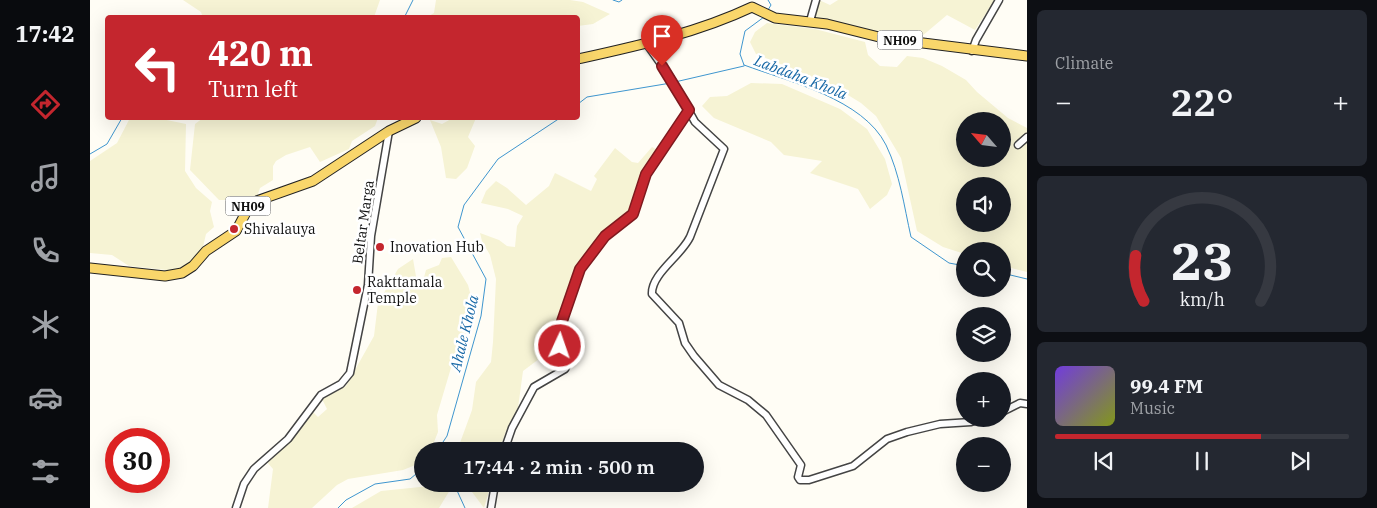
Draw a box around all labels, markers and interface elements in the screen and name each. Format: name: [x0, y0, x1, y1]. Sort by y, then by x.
pin: [641, 15, 683, 66]
text: 17:42: [15, 19, 75, 48]
icon: arrive: [648, 22, 676, 50]
text: 420 m: [208, 30, 313, 76]
road number: NH09: [878, 30, 922, 50]
icon: left: [125, 35, 190, 100]
water label: Labdaha Khola: [751, 50, 851, 104]
text: Climate: [1055, 53, 1113, 73]
text: Turn left: [208, 74, 298, 103]
text: 22°: [1170, 77, 1234, 126]
text: −: [1055, 83, 1072, 120]
text: +: [1332, 83, 1349, 120]
icon: directions: [28, 87, 63, 122]
north arrow: [956, 112, 1011, 168]
map controls: [956, 112, 1011, 492]
icon: music: [28, 160, 63, 195]
button: sound: [956, 177, 1011, 232]
street label: Beltar Marga: [348, 179, 378, 265]
road number: NH09: [226, 197, 270, 216]
place label: Shivalauya: [244, 220, 316, 238]
marker: Shivalauya: [228, 223, 240, 235]
text: 23: [1171, 227, 1233, 294]
icon: phone: [28, 233, 63, 268]
place label: Inovation Hub: [390, 238, 484, 256]
marker: Inovation Hub: [374, 241, 386, 253]
button: search: [956, 242, 1011, 297]
place label: Rakttamala Temple: [367, 273, 443, 307]
marker: Rakttamala Temple: [351, 284, 363, 296]
text: km/h: [1179, 288, 1225, 311]
water label: Ahale Khola: [445, 292, 483, 374]
icon: climate: [28, 307, 63, 342]
button: layers: [956, 307, 1011, 362]
position arrow: [533, 319, 585, 371]
button: +: [956, 372, 1011, 427]
text: 99.4 FM: [1130, 374, 1203, 398]
icon: car: [28, 380, 63, 415]
text: Music: [1130, 398, 1175, 418]
speed limit sign: 30: [105, 428, 170, 493]
button: −: [956, 437, 1011, 492]
icon: previous: [1090, 447, 1118, 475]
icon: pause: [1188, 447, 1216, 475]
icon: next: [1286, 447, 1314, 475]
icon: filters: [28, 454, 63, 489]
text: 17:44 · 2 min · 500 m: [463, 455, 655, 479]

